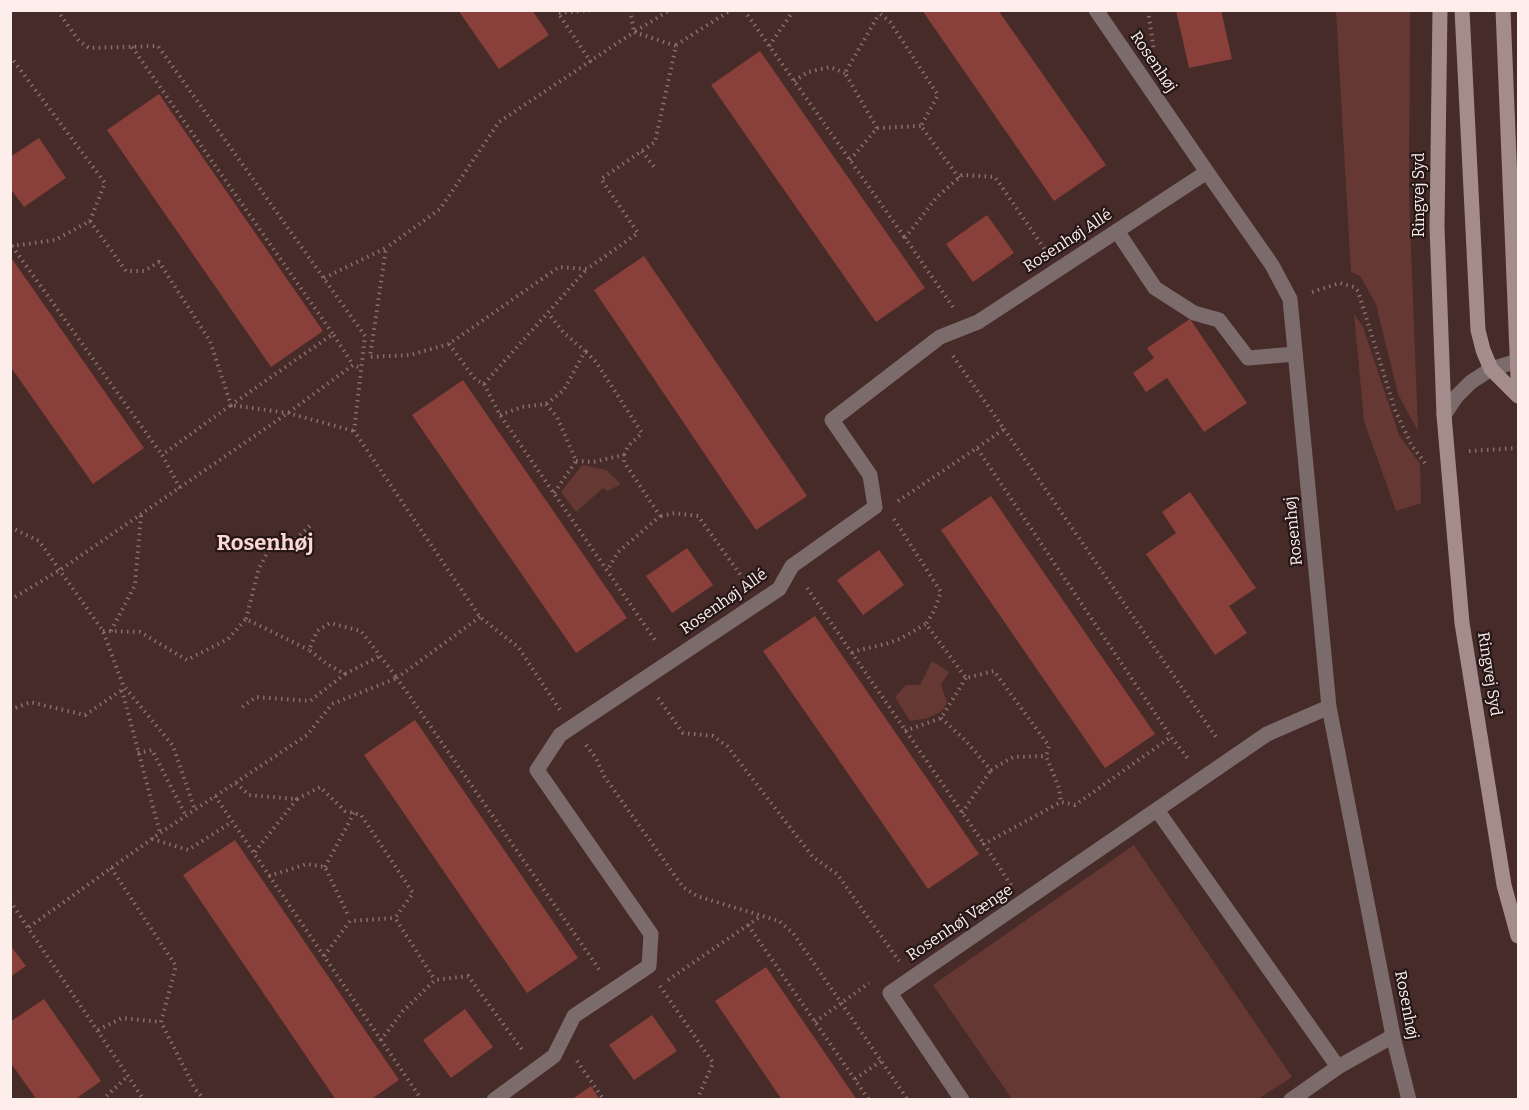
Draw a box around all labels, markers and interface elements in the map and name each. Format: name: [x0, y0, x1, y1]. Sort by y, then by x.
street label: Rosenhøj: [1126, 28, 1180, 96]
street label: Ringvej Syd: [1410, 153, 1430, 237]
street label: Rosenhøj Allé: [1020, 205, 1116, 277]
street label: Rosenhøj: [1281, 495, 1307, 567]
district label: Rosenhøj: [216, 531, 314, 557]
street label: Rosenhøj Allé: [677, 565, 771, 639]
street label: Ringvej Syd: [1473, 631, 1505, 717]
street label: Rosenhøj Vænge: [903, 880, 1017, 966]
street label: Rosenhøj: [1390, 969, 1422, 1041]

